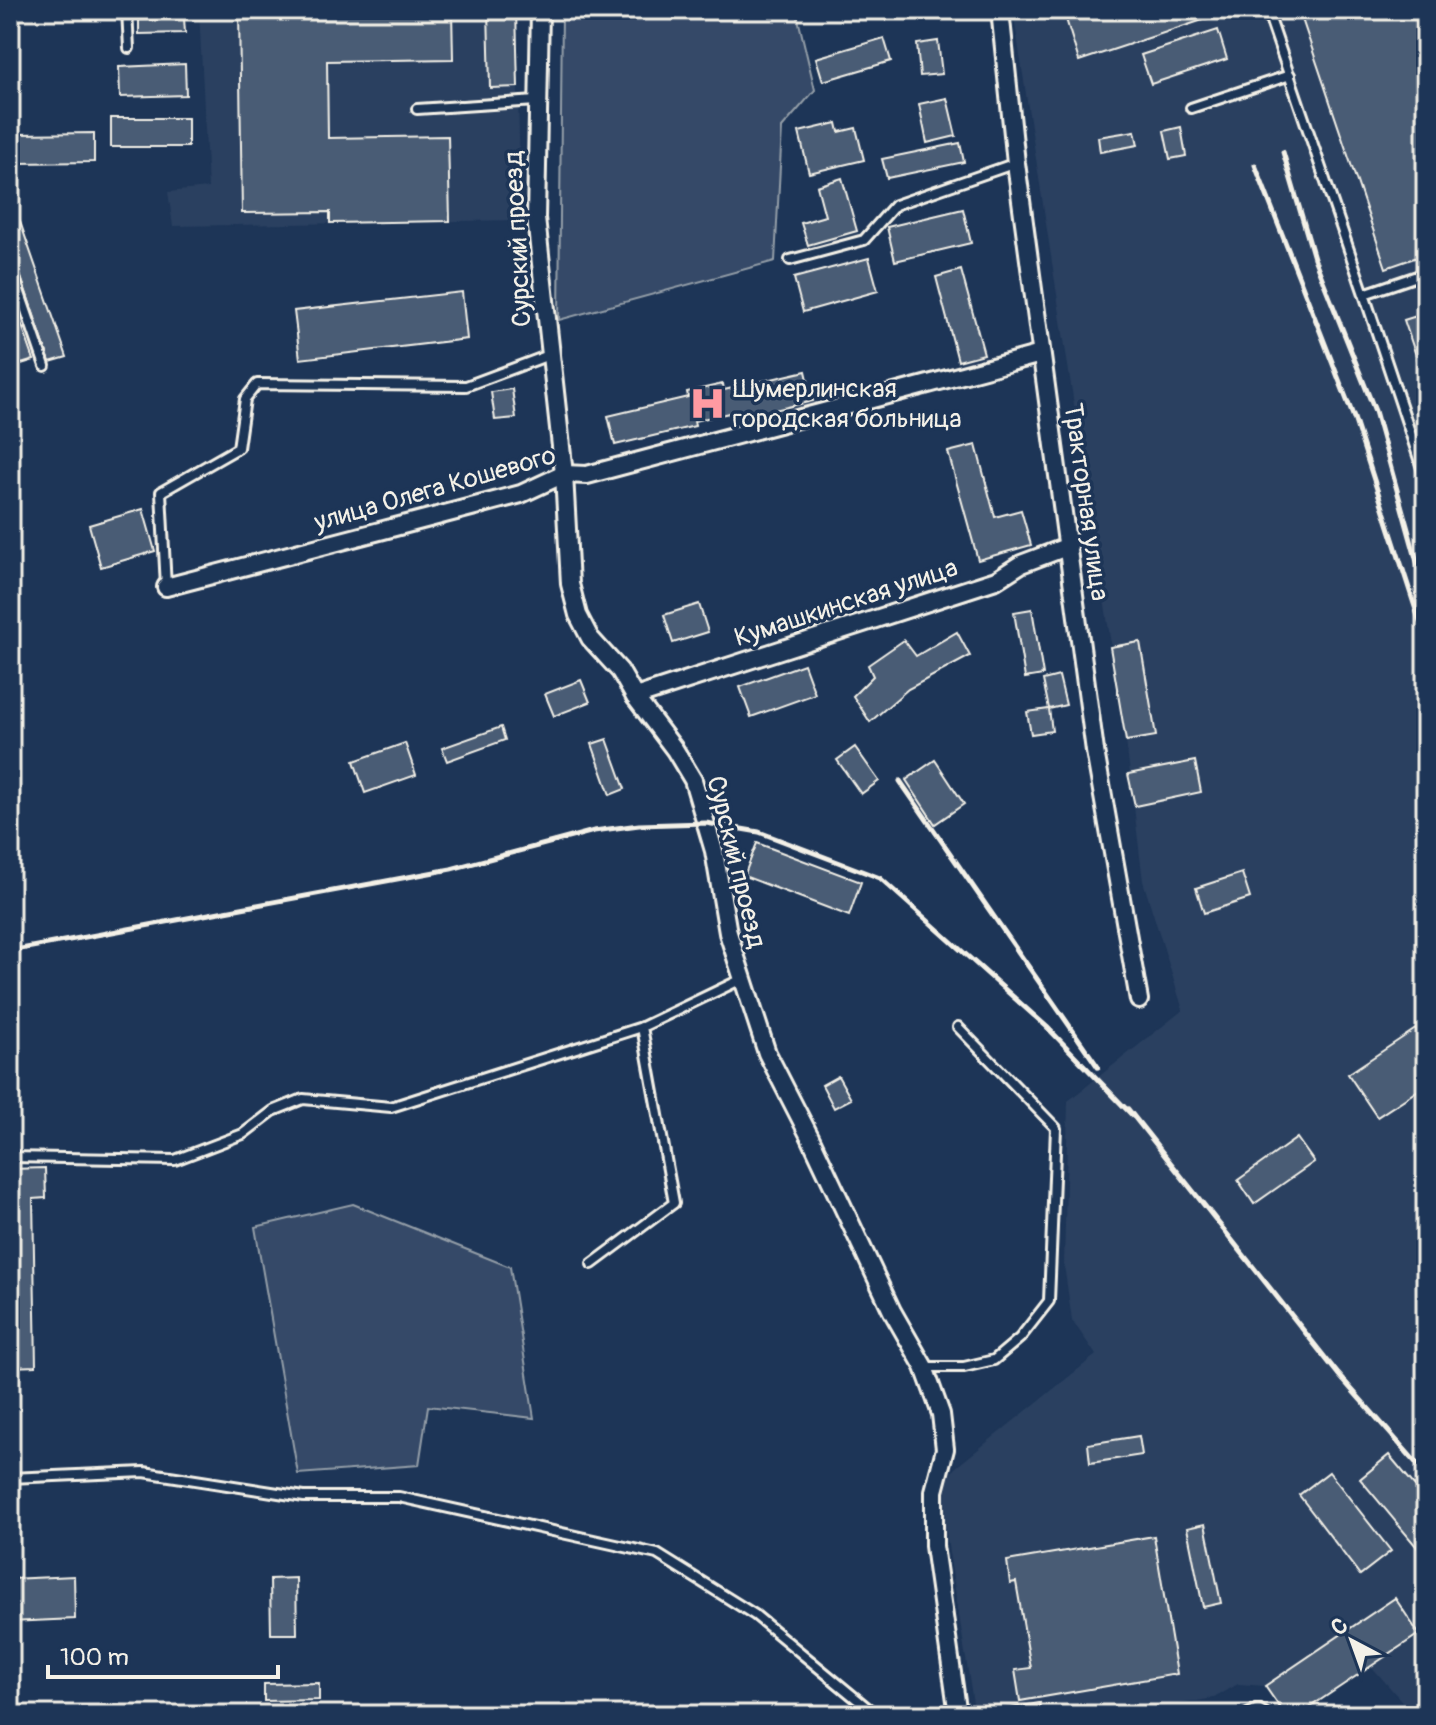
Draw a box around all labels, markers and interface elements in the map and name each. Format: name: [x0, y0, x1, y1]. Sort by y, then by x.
street label: Сурский проезд: [497, 150, 539, 328]
place label: Шумерлинская городская больница: [733, 373, 962, 435]
hospital icon: Шумерлинская городская больница: [688, 385, 726, 423]
street label: Тракторная улица: [1056, 401, 1116, 603]
street label: улица Олега Кошевого: [310, 439, 559, 539]
street label: Кумашкинская улица: [730, 552, 962, 654]
street label: Сурский проезд: [699, 773, 773, 952]
north arrow: [1312, 1601, 1392, 1681]
text: С: [1325, 1611, 1354, 1642]
scale bar: [48, 1629, 278, 1679]
text: 100 m: [60, 1643, 129, 1672]

